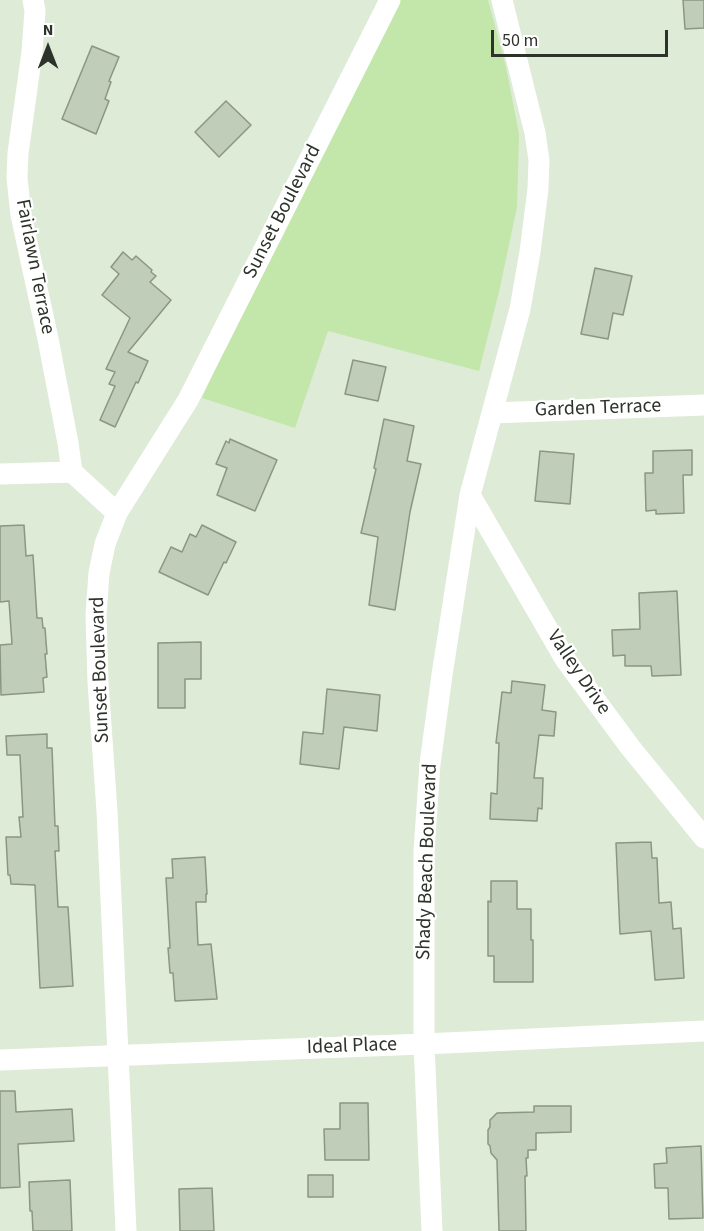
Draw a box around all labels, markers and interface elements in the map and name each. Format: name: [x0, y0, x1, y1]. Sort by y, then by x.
north arrow: [18, 18, 78, 78]
scale bar: [494, 18, 671, 56]
text: N: [43, 19, 53, 41]
text: 50 m: [502, 28, 538, 53]
street label: Sunset Boulevard: [239, 141, 327, 283]
street label: Fairlawn Terrace: [9, 197, 59, 337]
street label: Garden Terrace: [534, 395, 662, 423]
street label: Sunset Boulevard: [86, 596, 116, 744]
street label: Valley Drive: [541, 626, 615, 720]
street label: Shady Beach Boulevard: [413, 763, 443, 961]
street label: Ideal Place: [306, 1033, 398, 1061]

